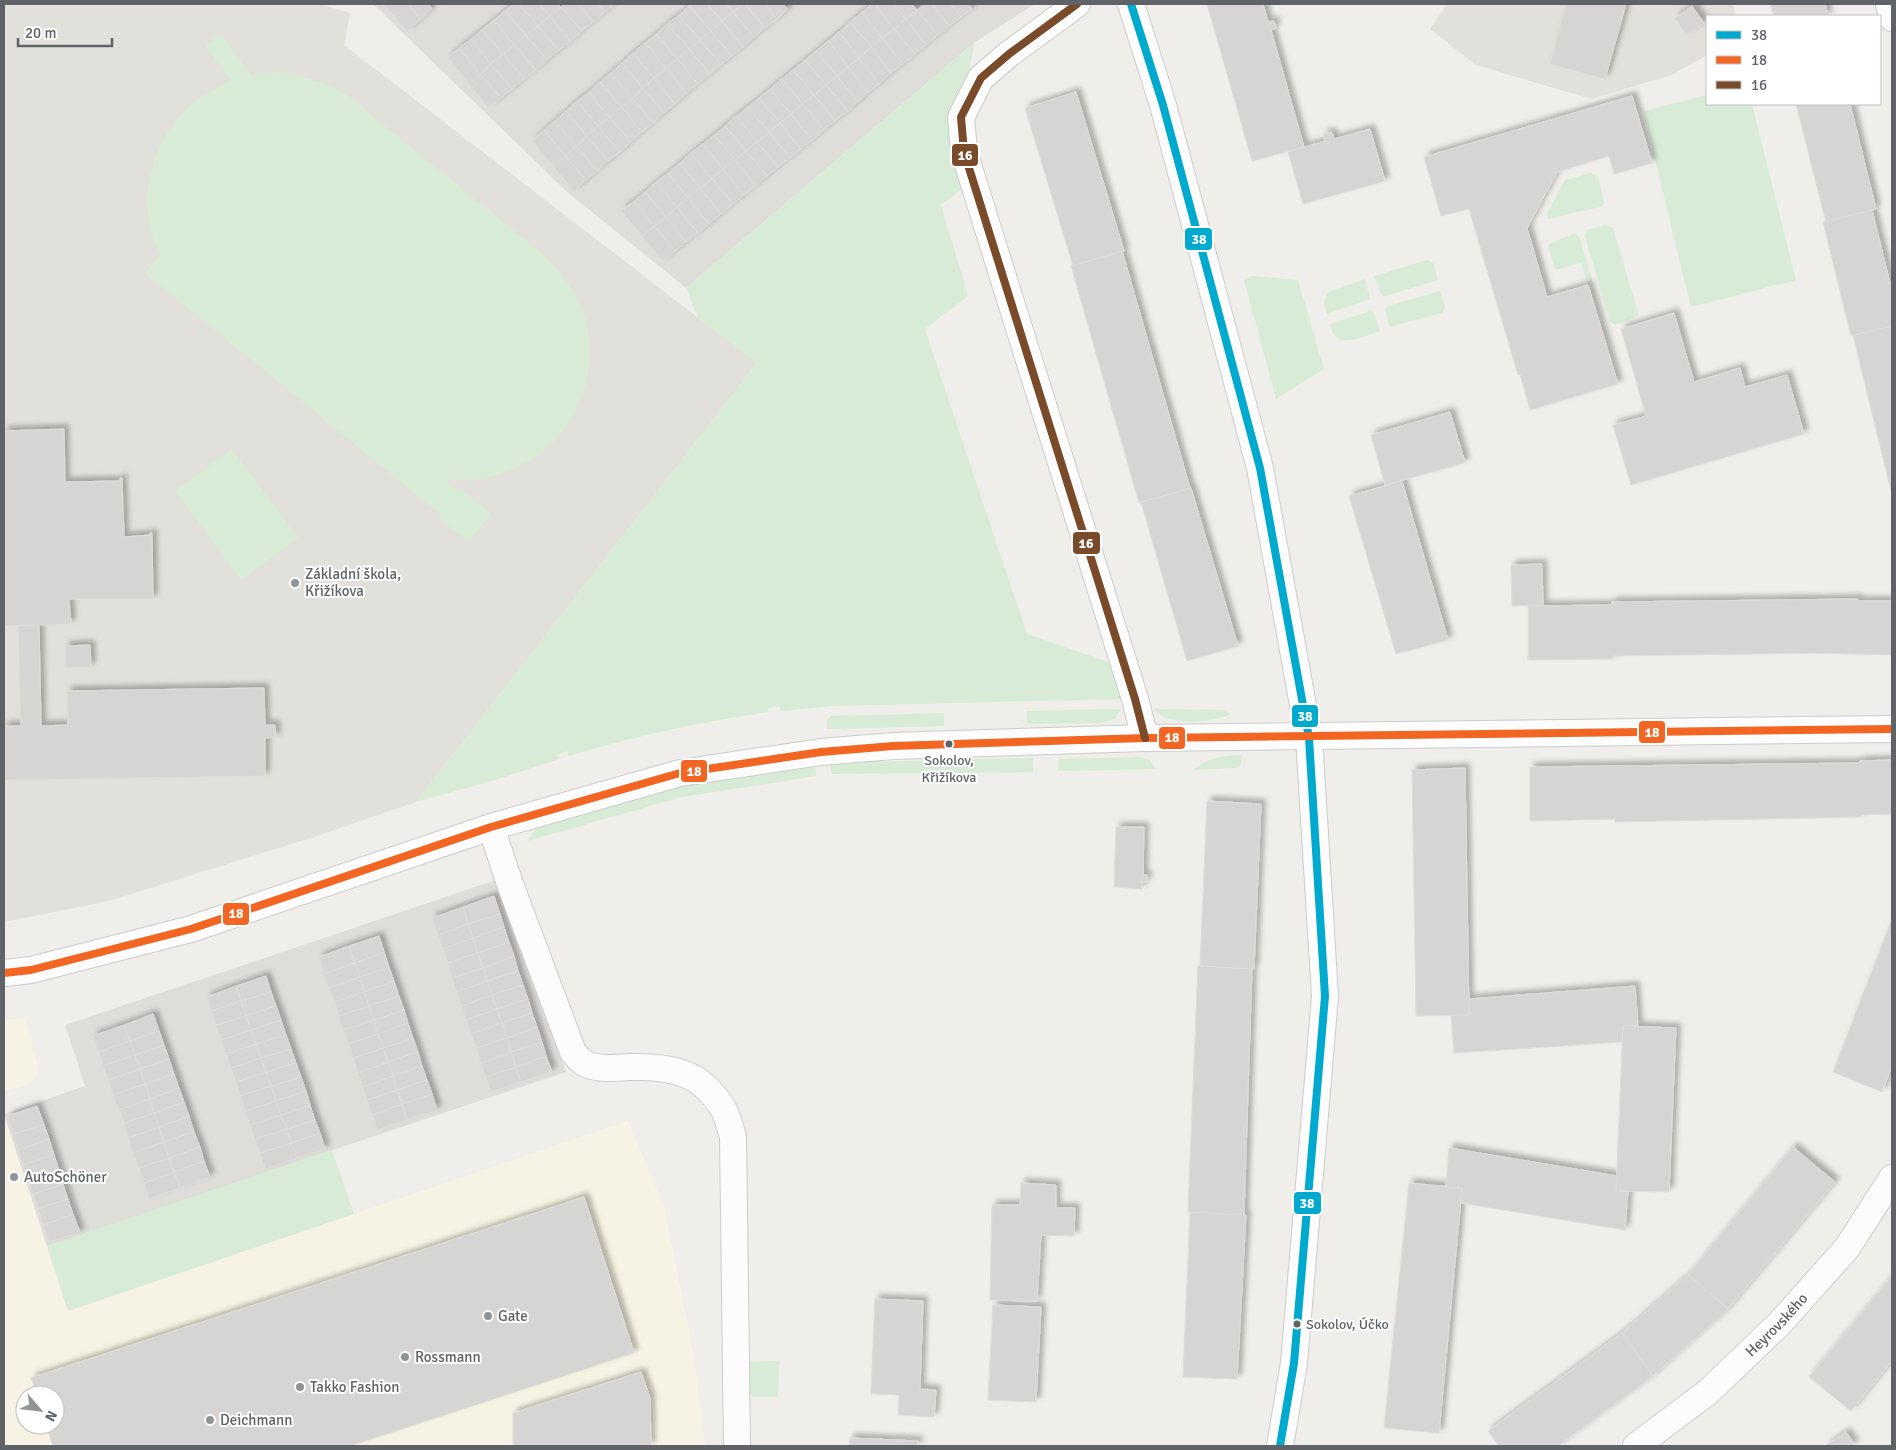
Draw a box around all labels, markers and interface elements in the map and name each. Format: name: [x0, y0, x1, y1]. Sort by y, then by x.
scale bar: [18, 15, 111, 47]
legend: [1706, 15, 1881, 105]
text: 20 m: [25, 24, 56, 42]
text: 38: [1751, 26, 1767, 44]
text: 18: [1751, 51, 1767, 69]
text: 16: [1751, 76, 1767, 94]
line badge: 16: [951, 143, 979, 167]
text: 16: [957, 147, 973, 164]
line badge: 38: [1184, 227, 1213, 251]
text: 38: [1191, 231, 1207, 248]
line badge: 16: [1072, 531, 1101, 555]
text: 16: [1078, 535, 1094, 552]
place label: Základní škola, Křižíkova: [305, 565, 401, 600]
marker: Základní škola, Křižíkova: [289, 577, 301, 589]
line badge: 38: [1291, 704, 1319, 728]
text: 38: [1297, 708, 1313, 725]
line badge: 18: [1638, 720, 1666, 744]
text: 18: [1644, 724, 1660, 741]
line badge: 18: [1158, 726, 1186, 750]
text: 18: [1164, 729, 1180, 746]
marker: Sokolov, Křižíkova: [944, 739, 954, 749]
place label: Sokolov, Křižíkova: [922, 752, 976, 786]
line badge: 18: [680, 759, 708, 783]
text: 18: [686, 763, 702, 780]
line badge: 18: [222, 902, 250, 926]
text: 18: [228, 905, 244, 922]
place label: AutoSchöner: [24, 1168, 107, 1186]
marker: AutoSchöner: [8, 1171, 20, 1183]
line badge: 38: [1293, 1191, 1322, 1215]
text: 38: [1299, 1195, 1315, 1212]
street label: Heyrovského: [1742, 1289, 1812, 1360]
place label: Gate: [498, 1307, 528, 1325]
marker: Gate: [482, 1310, 494, 1322]
place label: Sokolov, Účko: [1306, 1316, 1389, 1333]
marker: Sokolov, Účko: [1292, 1319, 1302, 1329]
place label: Rossmann: [415, 1348, 481, 1366]
marker: Rossmann: [399, 1351, 411, 1363]
place label: Takko Fashion: [310, 1378, 399, 1396]
marker: Takko Fashion: [294, 1381, 306, 1393]
north arrow: [15, 1385, 65, 1435]
text: N: [41, 1408, 61, 1424]
place label: Deichmann: [220, 1411, 292, 1429]
marker: Deichmann: [204, 1414, 216, 1426]

